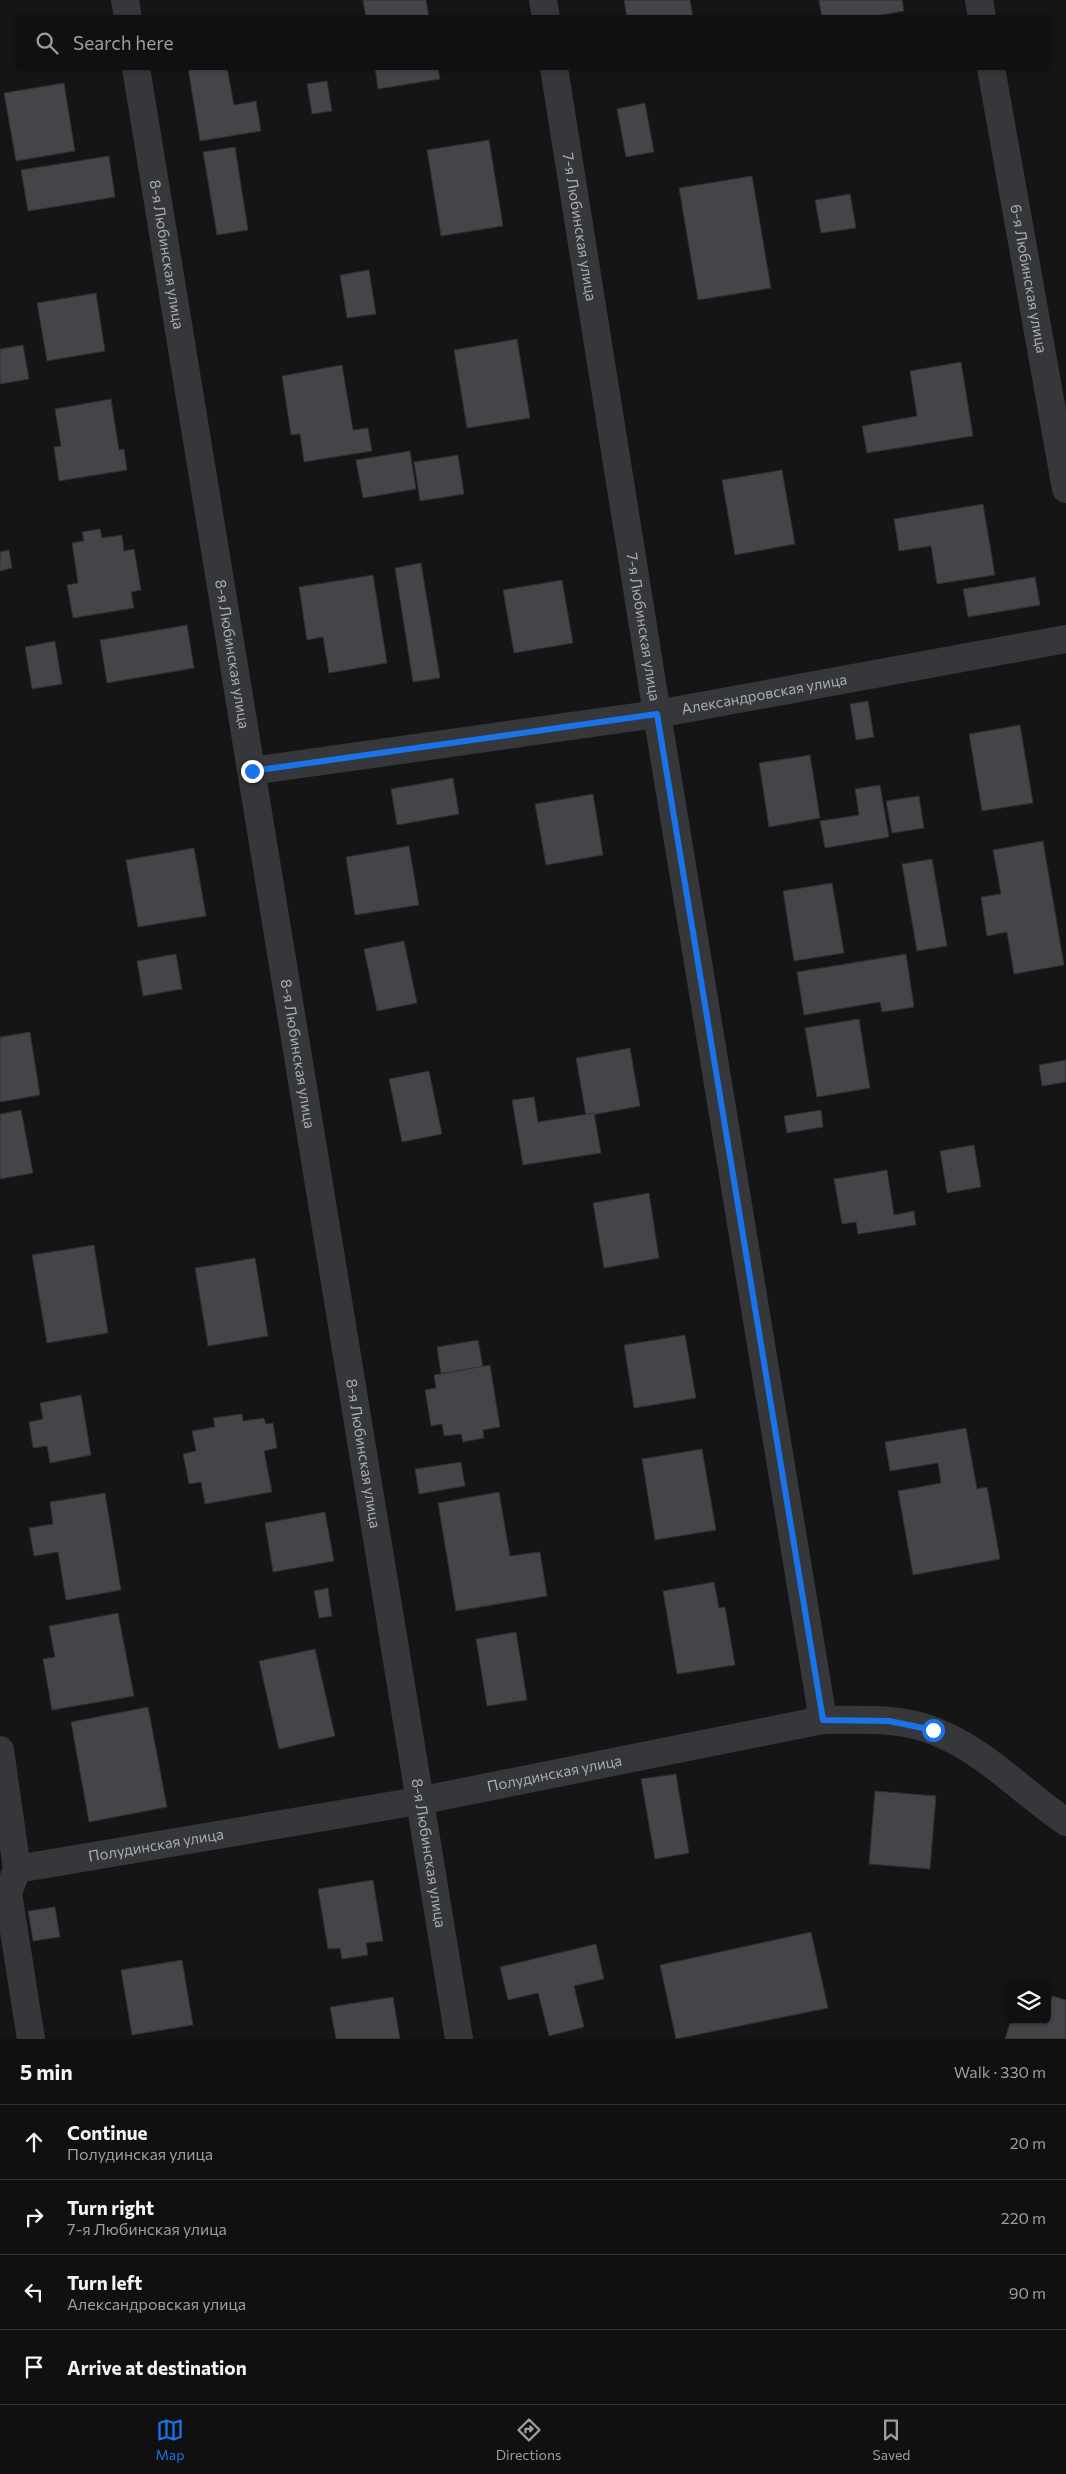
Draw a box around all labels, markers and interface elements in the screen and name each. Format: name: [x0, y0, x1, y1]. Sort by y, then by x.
search box: [15, 15, 1051, 70]
icon: search: [33, 29, 61, 57]
text: Search here: [73, 31, 173, 54]
street label: 7-я Любинская улица: [560, 151, 601, 302]
street label: 8-я Любинская улица: [146, 178, 189, 330]
street label: 6-я Любинская улица: [1007, 203, 1052, 354]
street label: 7-я Любинская улица: [623, 551, 665, 702]
street label: 8-я Любинская улица: [212, 578, 254, 730]
street label: Александровская улица: [680, 669, 848, 717]
route end: [241, 760, 264, 783]
street label: 8-я Любинская улица: [277, 978, 320, 1130]
street label: 8-я Любинская улица: [343, 1377, 385, 1529]
route start: [922, 1719, 945, 1742]
street label: Полудинская улица: [485, 1750, 623, 1795]
street label: 8-я Любинская улица: [408, 1777, 451, 1929]
street label: Полудинская улица: [87, 1824, 225, 1865]
map controls: [1006, 1979, 1051, 2024]
button: layers: [1006, 1979, 1051, 2024]
text: 5 min: [20, 2059, 73, 2084]
text: Walk · 330 m: [954, 2062, 1046, 2081]
text: Continue: [67, 2121, 147, 2144]
icon: ahead: [20, 2128, 48, 2156]
text: 20 m: [1010, 2133, 1046, 2152]
text: Полудинская улица: [67, 2144, 213, 2163]
text: Turn right: [67, 2196, 154, 2219]
icon: right: [20, 2203, 48, 2231]
text: 220 m: [1001, 2208, 1046, 2227]
text: 7-я Любинская улица: [67, 2219, 227, 2238]
text: Turn left: [67, 2271, 142, 2294]
icon: left: [20, 2278, 48, 2306]
text: 90 m: [1009, 2283, 1046, 2302]
text: Александровская улица: [67, 2294, 246, 2313]
icon: arrive: [20, 2353, 48, 2381]
text: Arrive at destination: [67, 2356, 247, 2379]
tab: Map: [156, 2416, 184, 2463]
tab: Directions: [496, 2416, 561, 2463]
tab: Saved: [873, 2416, 910, 2463]

